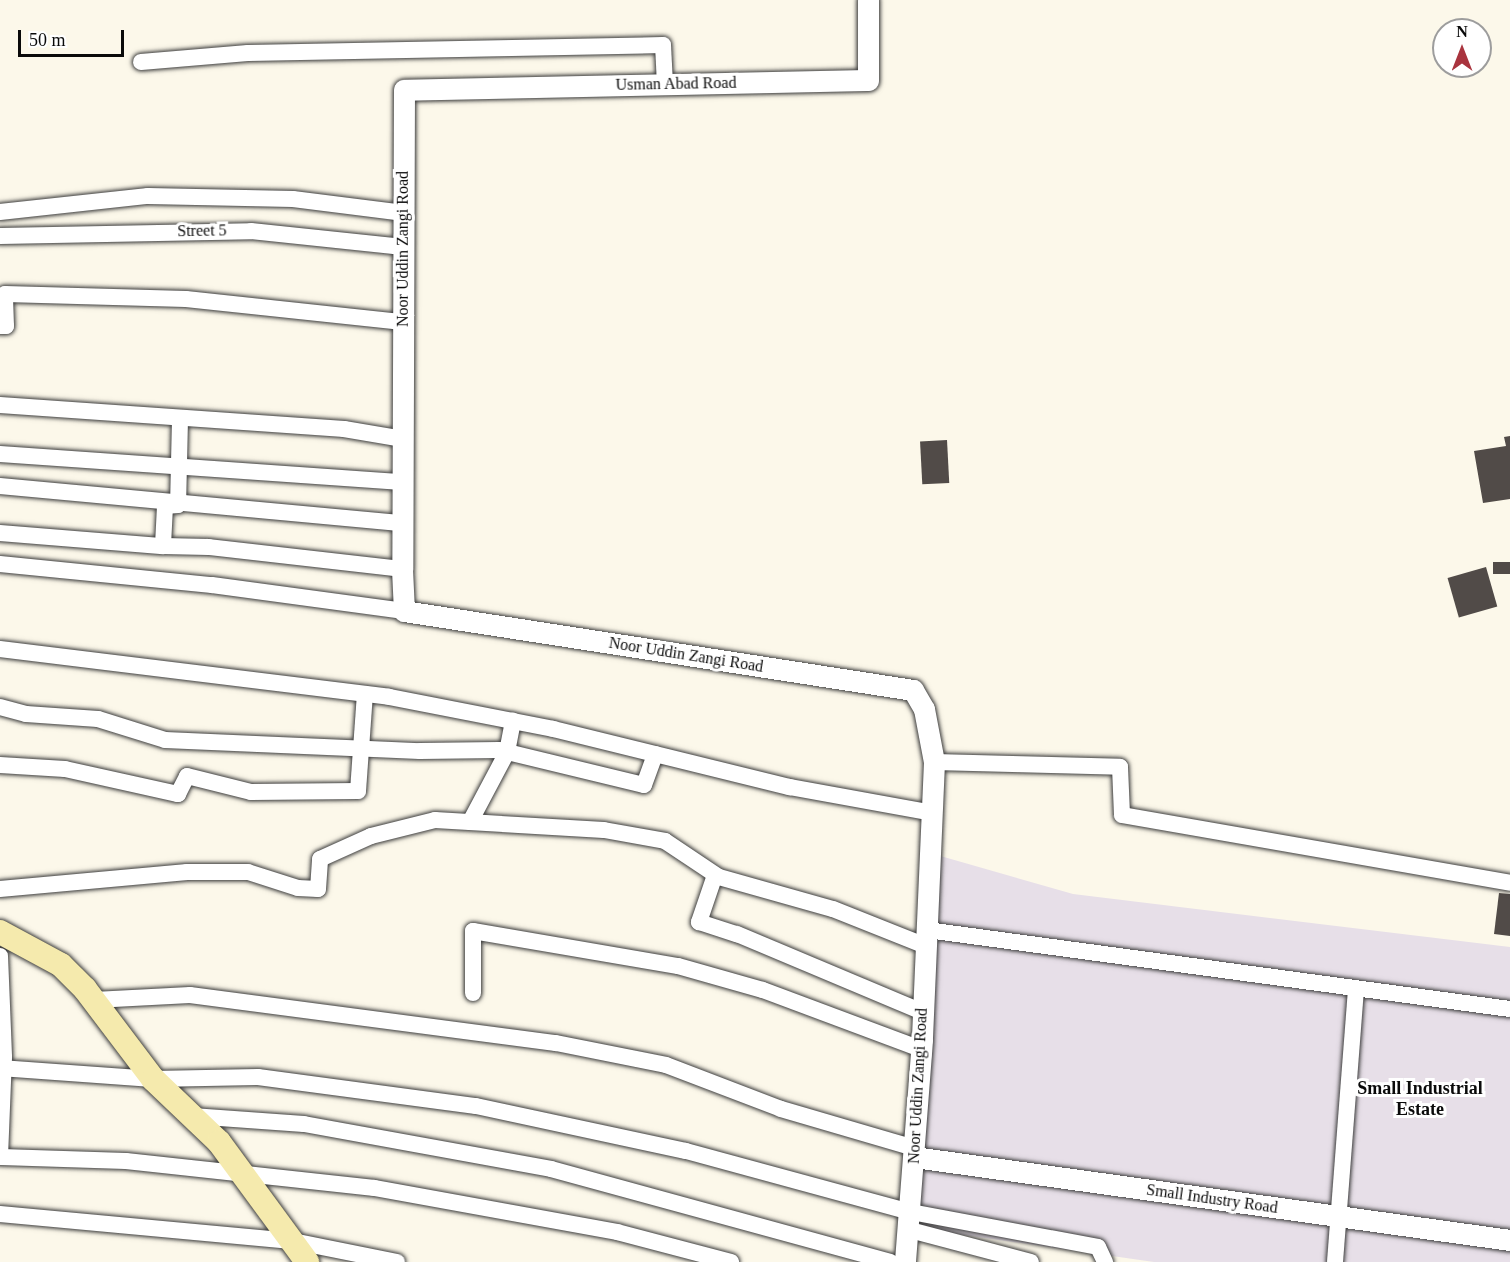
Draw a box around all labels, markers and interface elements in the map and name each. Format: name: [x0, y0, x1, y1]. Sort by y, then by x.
scale bar: [21, 18, 128, 56]
north arrow: [1432, 18, 1492, 78]
text: N: [1456, 23, 1468, 40]
text: 50 m: [29, 30, 66, 50]
street label: Usman Abad Road: [615, 73, 737, 95]
street label: Noor Uddin Zangi Road: [393, 171, 413, 327]
street label: Street 5: [177, 221, 227, 241]
street label: Noor Uddin Zangi Road: [607, 633, 765, 677]
street label: Noor Uddin Zangi Road: [904, 1008, 932, 1164]
district label: Small Industrial Estate: [1357, 1078, 1483, 1120]
street label: Small Industry Road: [1145, 1180, 1279, 1218]

